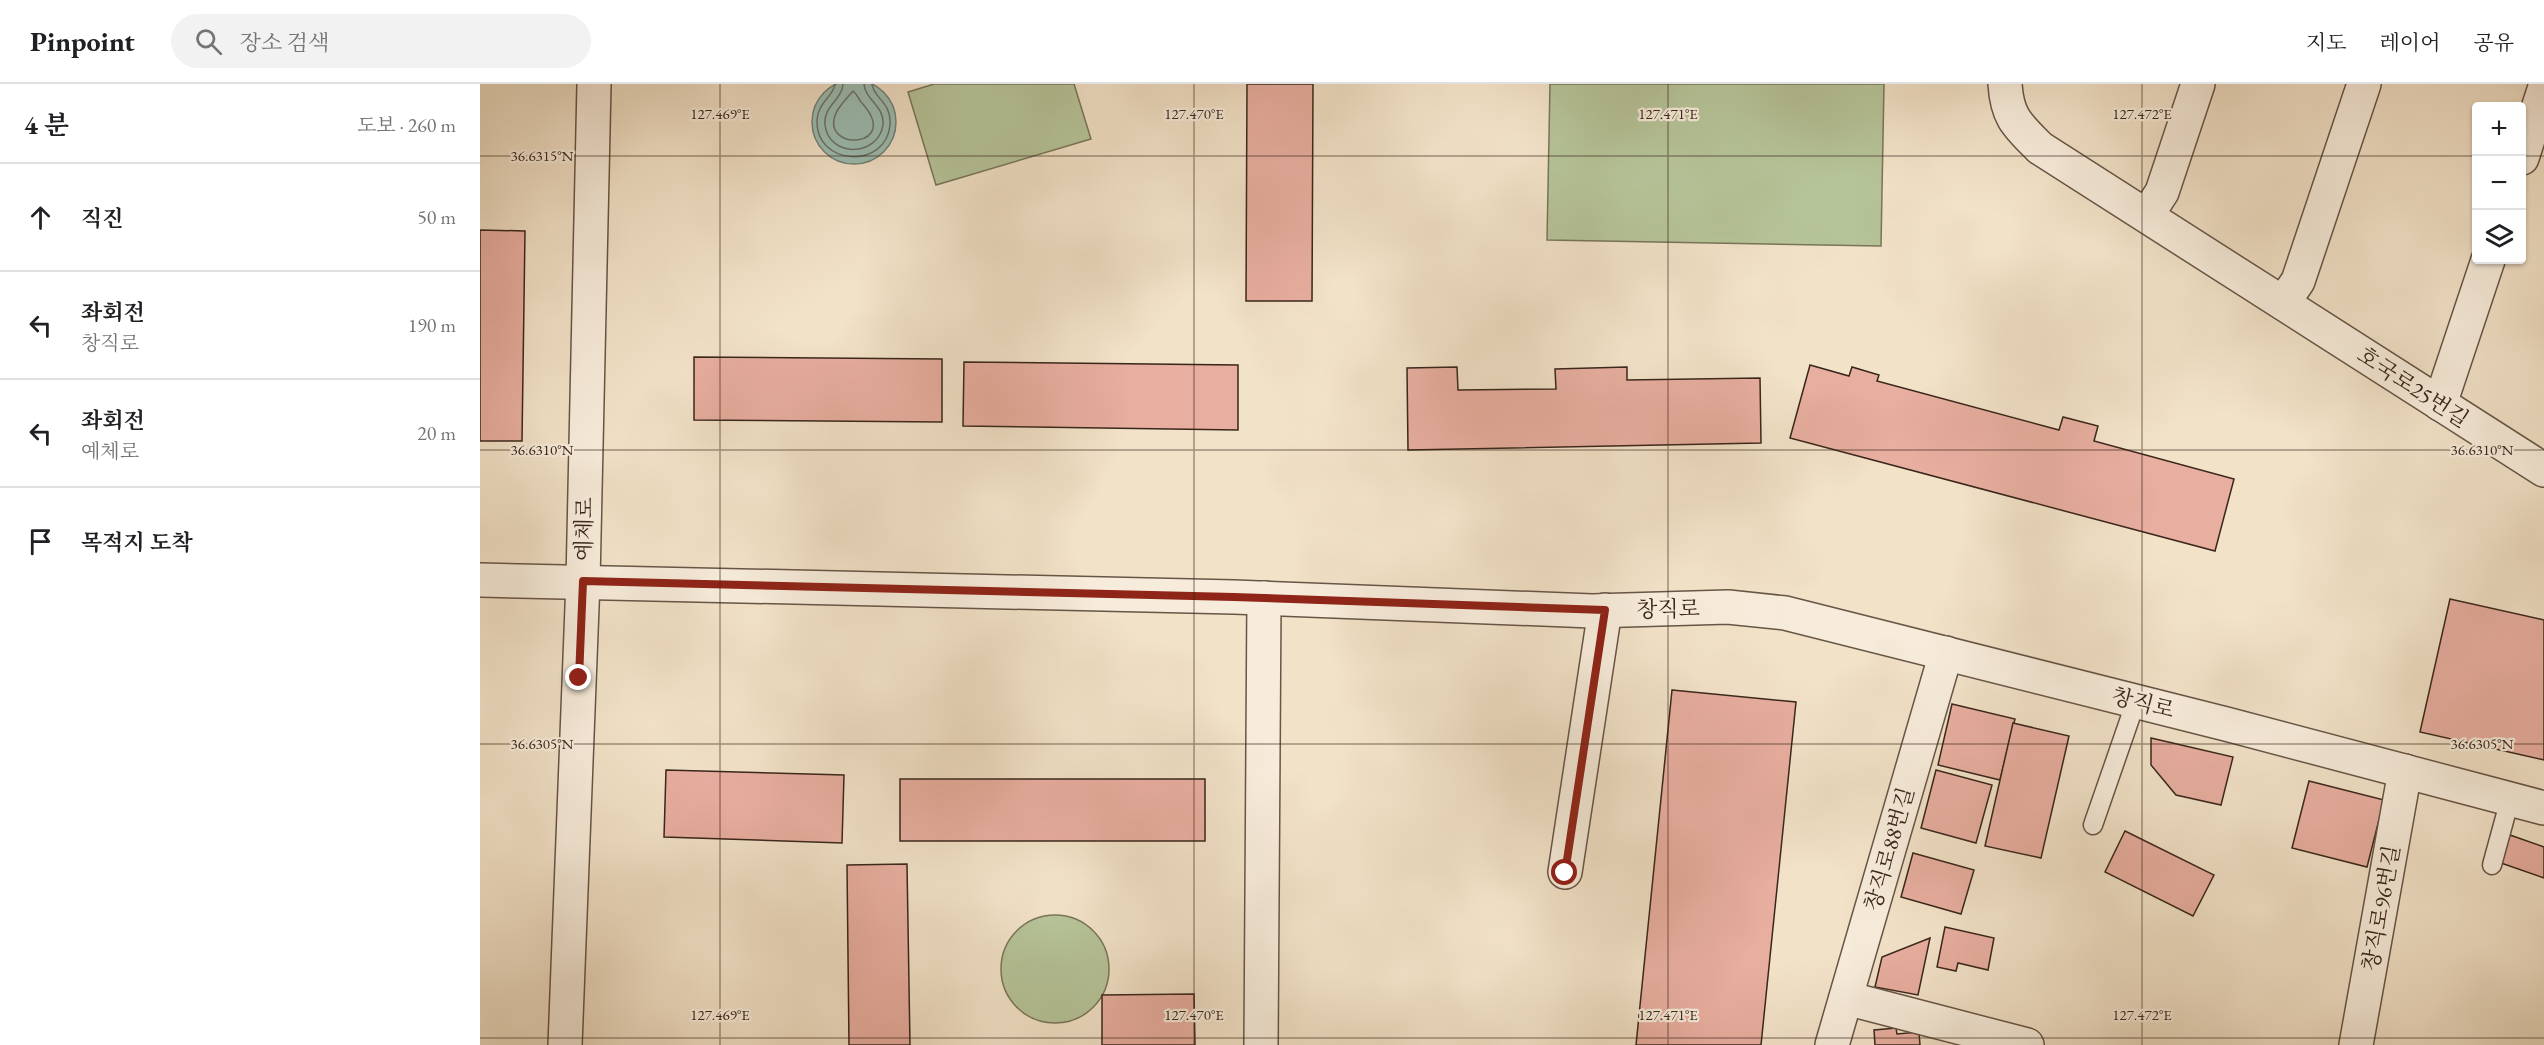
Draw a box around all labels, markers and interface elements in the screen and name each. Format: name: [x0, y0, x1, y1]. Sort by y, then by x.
search box: [171, 14, 591, 68]
text: Pinpoint: [30, 23, 135, 59]
icon: search: [192, 25, 225, 58]
text: 장소 검색: [240, 28, 329, 57]
text: 지도: [2306, 29, 2347, 56]
text: 레이어: [2380, 29, 2440, 56]
text: 공유: [2473, 29, 2514, 56]
map controls: [2472, 102, 2526, 264]
button: +: [2472, 102, 2526, 156]
text: 127.469°E: [690, 104, 750, 123]
text: 127.470°E: [1164, 104, 1224, 123]
text: 127.471°E: [1638, 104, 1698, 123]
text: 127.472°E: [2112, 104, 2172, 123]
text: 4 분: [24, 108, 69, 142]
text: 도보 · 260 m: [357, 112, 456, 138]
text: 36.6315°N: [511, 146, 574, 165]
button: −: [2472, 156, 2526, 210]
icon: ahead: [24, 201, 57, 234]
text: 직진: [81, 204, 124, 233]
text: 50 m: [417, 204, 456, 230]
button: layers: [2472, 210, 2526, 264]
text: 좌회전: [81, 298, 145, 327]
icon: left: [24, 309, 57, 342]
text: 190 m: [408, 312, 456, 338]
text: 창직로: [81, 330, 139, 356]
street label: 호국로25번길: [2352, 340, 2474, 434]
text: 좌회전: [81, 406, 145, 435]
icon: left: [24, 417, 57, 450]
text: 20 m: [417, 420, 456, 446]
text: 예체로: [81, 438, 139, 464]
text: 36.6310°N: [511, 440, 574, 459]
text: 36.6310°N: [2451, 440, 2514, 459]
street label: 예체로: [569, 497, 599, 561]
icon: arrive: [24, 525, 57, 558]
text: 목적지 도착: [81, 528, 192, 557]
street label: 창직로: [1636, 594, 1700, 624]
route end: [565, 664, 591, 690]
street label: 창직로: [2109, 681, 2177, 725]
text: 36.6305°N: [511, 734, 574, 753]
text: 36.6305°N: [2451, 734, 2514, 753]
street label: 창직로88번길: [1858, 784, 1920, 914]
street label: 창직로96번길: [2356, 843, 2406, 973]
route start: [1551, 859, 1577, 885]
text: 127.469°E: [690, 1005, 750, 1024]
text: 127.470°E: [1164, 1005, 1224, 1024]
text: 127.471°E: [1638, 1005, 1698, 1024]
text: 127.472°E: [2112, 1005, 2172, 1024]

